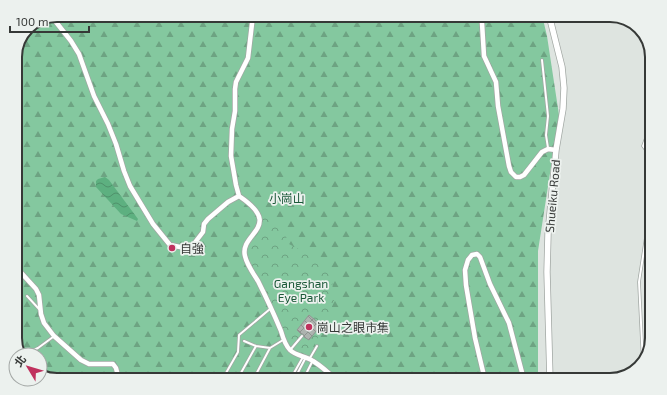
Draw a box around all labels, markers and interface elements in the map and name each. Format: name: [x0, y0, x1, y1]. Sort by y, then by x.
scale bar: [10, 8, 89, 34]
text: 100 m: [16, 14, 48, 28]
street label: Shueiku Road: [542, 159, 562, 233]
park label: 小崗山: [269, 191, 305, 205]
place label: 自強: [180, 241, 204, 255]
marker: 自強: [167, 243, 177, 253]
park label: Gangshan Eye Park: [274, 276, 328, 304]
place label: 崗山之眼市集: [317, 320, 389, 334]
marker: 崗山之眼市集: [304, 322, 314, 332]
north arrow: [8, 347, 48, 387]
text: 北: [11, 352, 28, 369]

